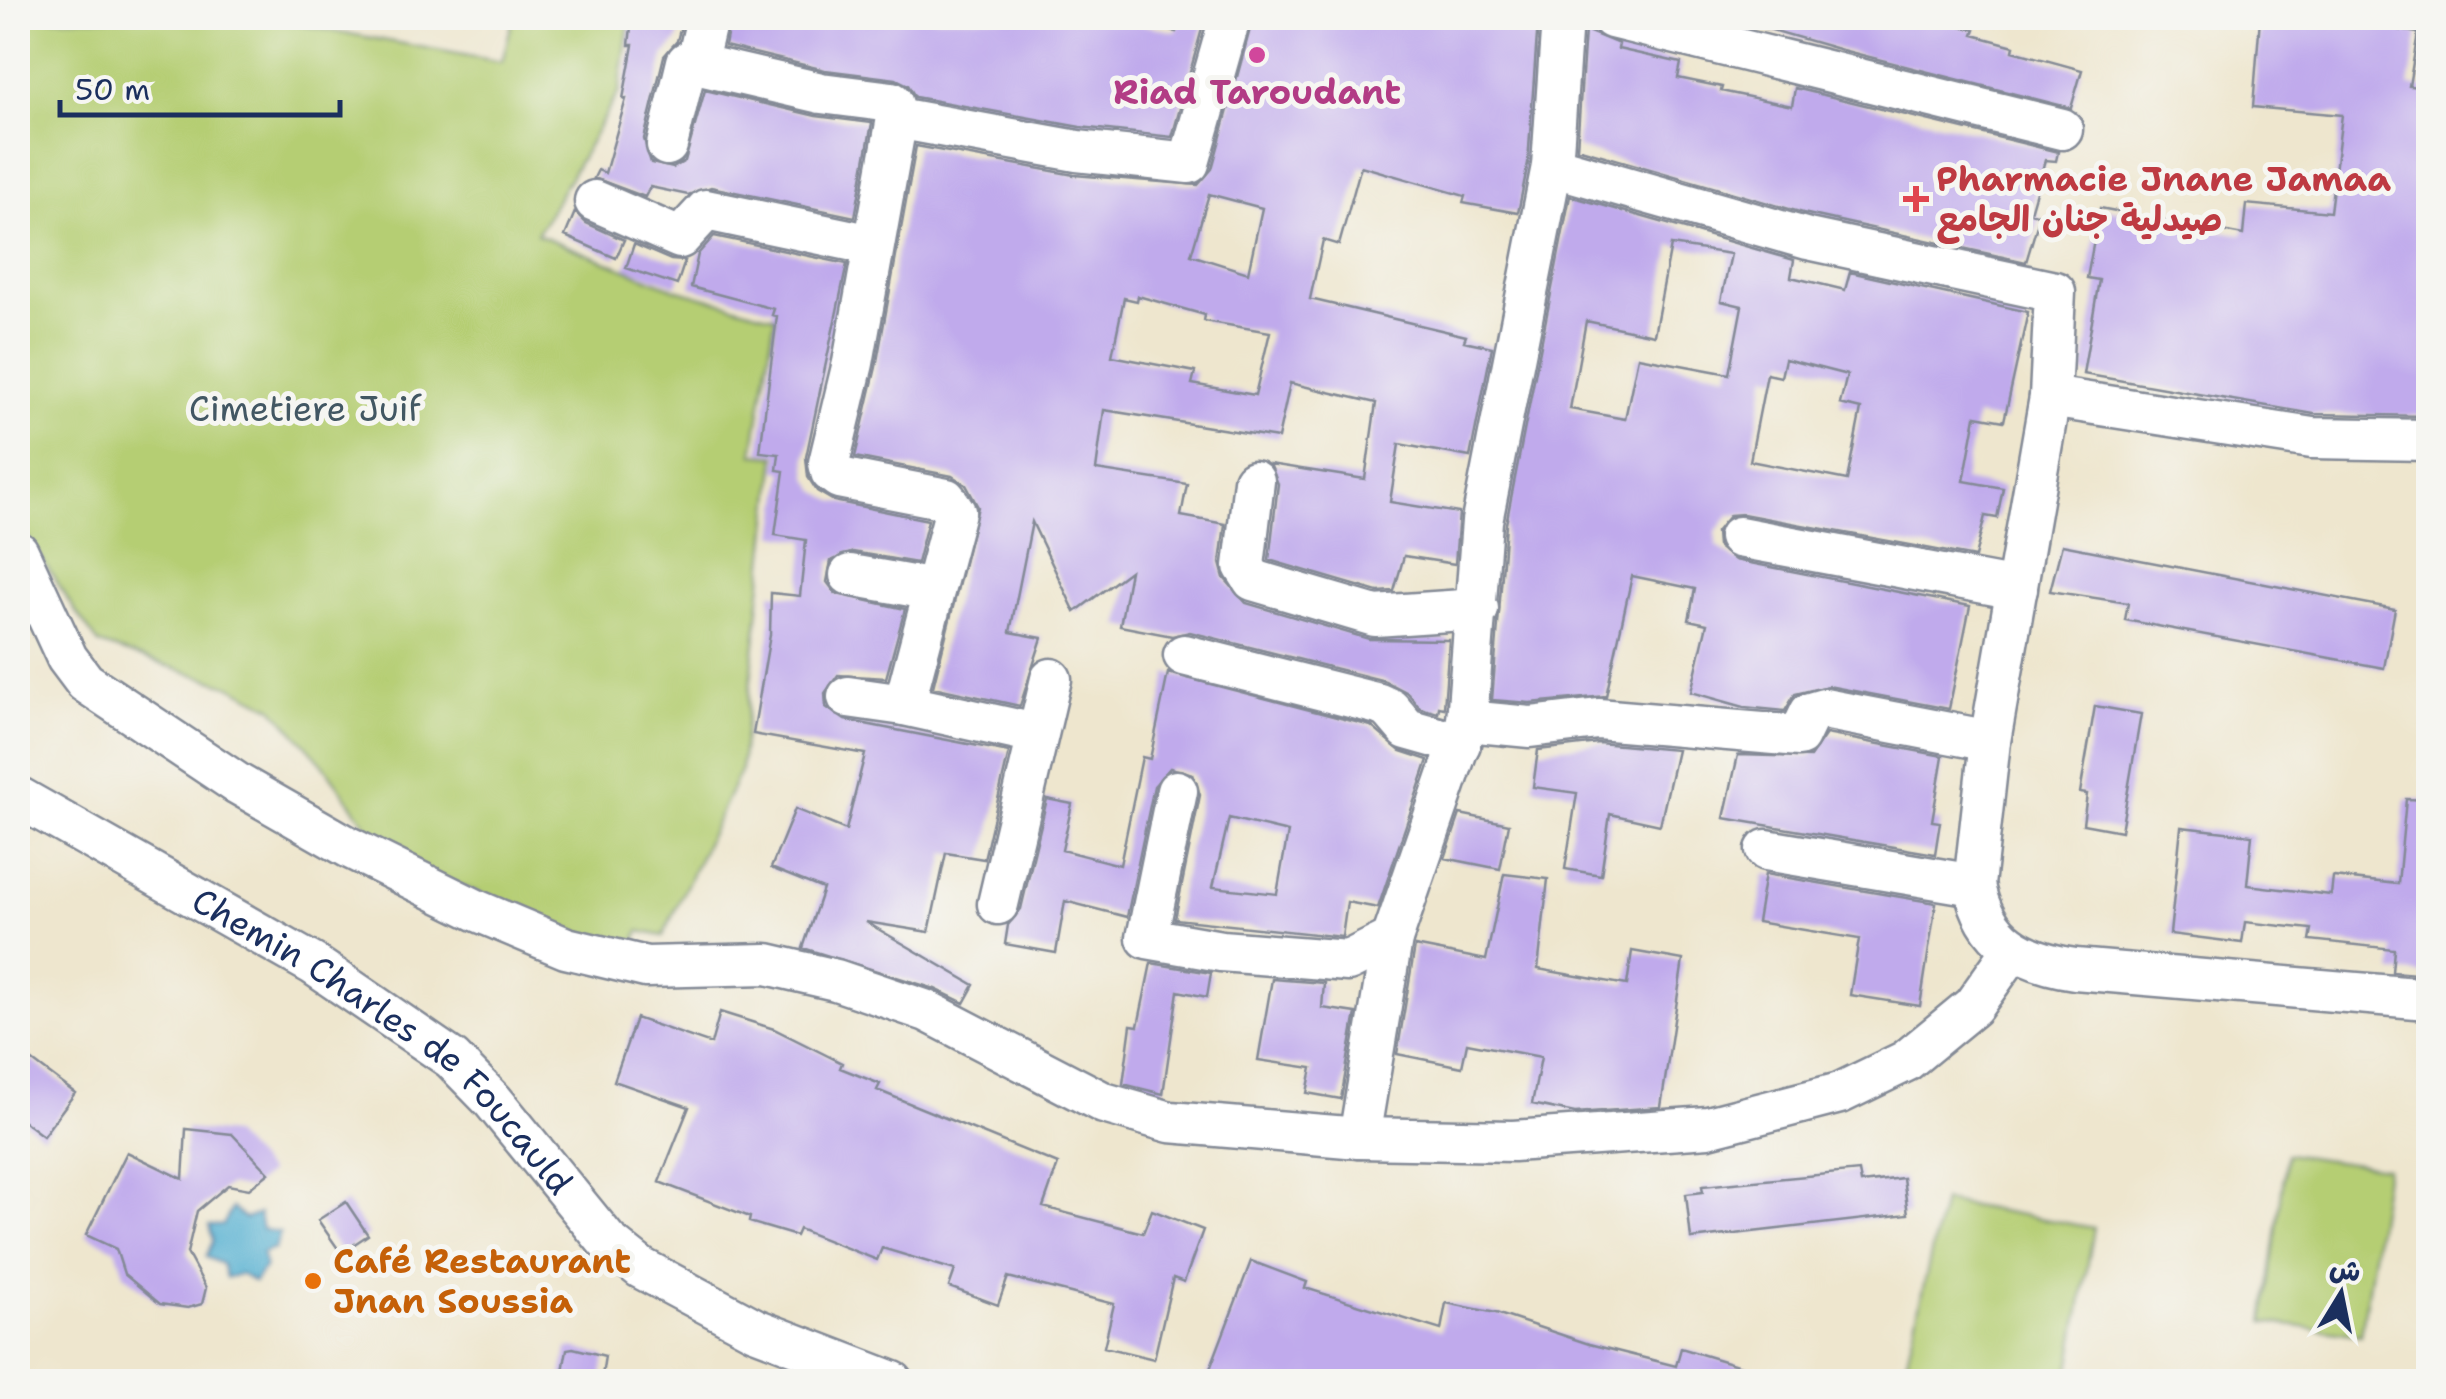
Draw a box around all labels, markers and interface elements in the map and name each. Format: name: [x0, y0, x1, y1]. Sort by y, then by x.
marker: Riad Taroudant: [1246, 44, 1268, 66]
scale bar: [60, 55, 340, 117]
place label: Riad Taroudant: [1113, 68, 1401, 115]
text: 50 m: [75, 69, 150, 110]
place label: Pharmacie Jnane Jamaa صيدلية جنان الجامع: [1936, 155, 2391, 244]
marker: Pharmacie Jnane Jamaa صيدلية جنان الجامع: [1905, 188, 1927, 210]
park label: Cimetiere Juif: [189, 385, 422, 432]
street label: Chemin Charles de Foucauld: [184, 876, 584, 1204]
place label: Café Restaurant Jnan Soussia: [333, 1237, 631, 1324]
north arrow: [2291, 1244, 2391, 1344]
text: ش: [2327, 1248, 2364, 1291]
marker: Café Restaurant Jnan Soussia: [302, 1270, 324, 1292]

